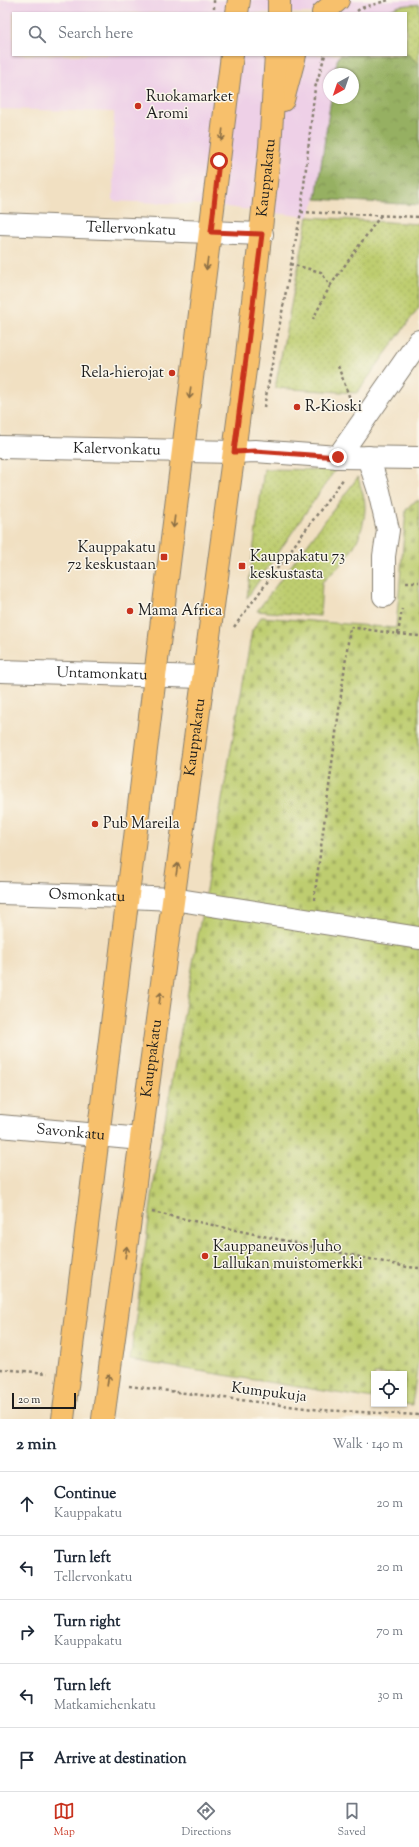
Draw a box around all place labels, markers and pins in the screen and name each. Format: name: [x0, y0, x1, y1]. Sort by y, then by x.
place label: Ruokamarket Aromi: [146, 87, 233, 125]
marker: Ruokamarket Aromi: [133, 101, 143, 111]
place label: Rela-hierojat: [81, 363, 164, 384]
marker: Rela-hierojat: [167, 368, 177, 378]
place label: R-Kioski: [305, 397, 362, 418]
marker: R-Kioski: [292, 402, 302, 412]
place label: Kauppakatu 72 keskustaan: [67, 538, 156, 576]
place label: Kauppakatu 73 keskustasta: [250, 547, 345, 585]
marker: Kauppakatu 72 keskustaan: [159, 552, 169, 562]
marker: Kauppakatu 73 keskustasta: [237, 561, 247, 571]
place label: Mama Africa: [138, 601, 222, 622]
marker: Mama Africa: [125, 606, 135, 616]
place label: Pub Mareila: [103, 814, 180, 835]
marker: Pub Mareila: [90, 819, 100, 829]
place label: Kauppaneuvos Juho Lallukan muistomerkki: [213, 1237, 363, 1275]
marker: Kauppaneuvos Juho Lallukan muistomerkki: [200, 1251, 210, 1261]

